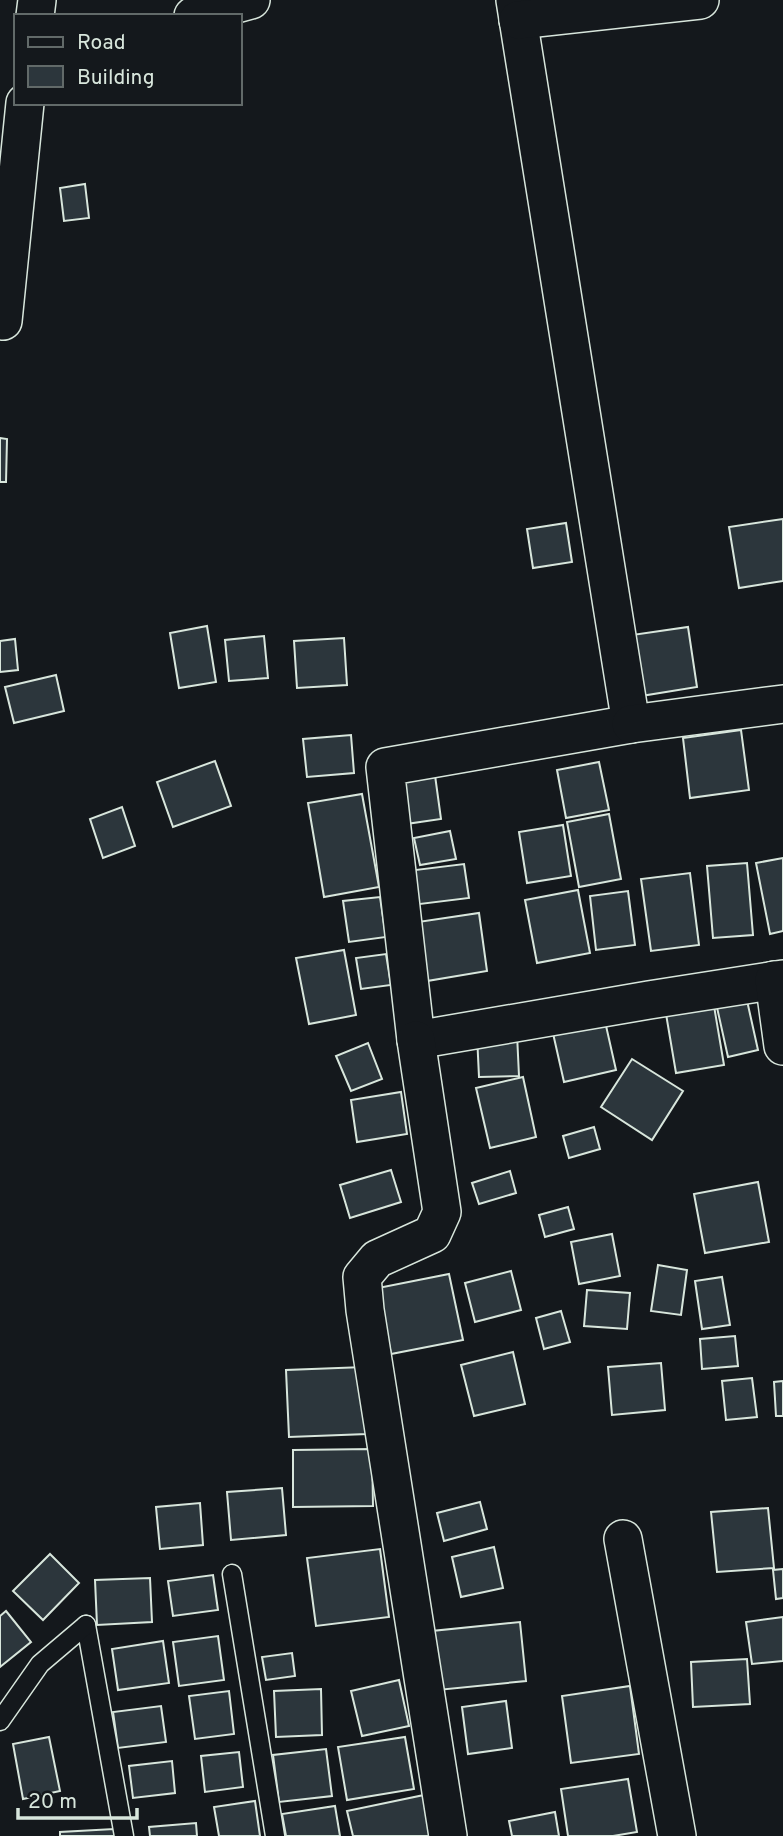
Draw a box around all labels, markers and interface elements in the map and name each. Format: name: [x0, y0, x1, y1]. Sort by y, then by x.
legend: [14, 14, 242, 105]
text: Road: [77, 30, 126, 57]
text: Building: [77, 65, 155, 92]
scale bar: [18, 1776, 136, 1820]
text: 20 m: [28, 1789, 77, 1816]

